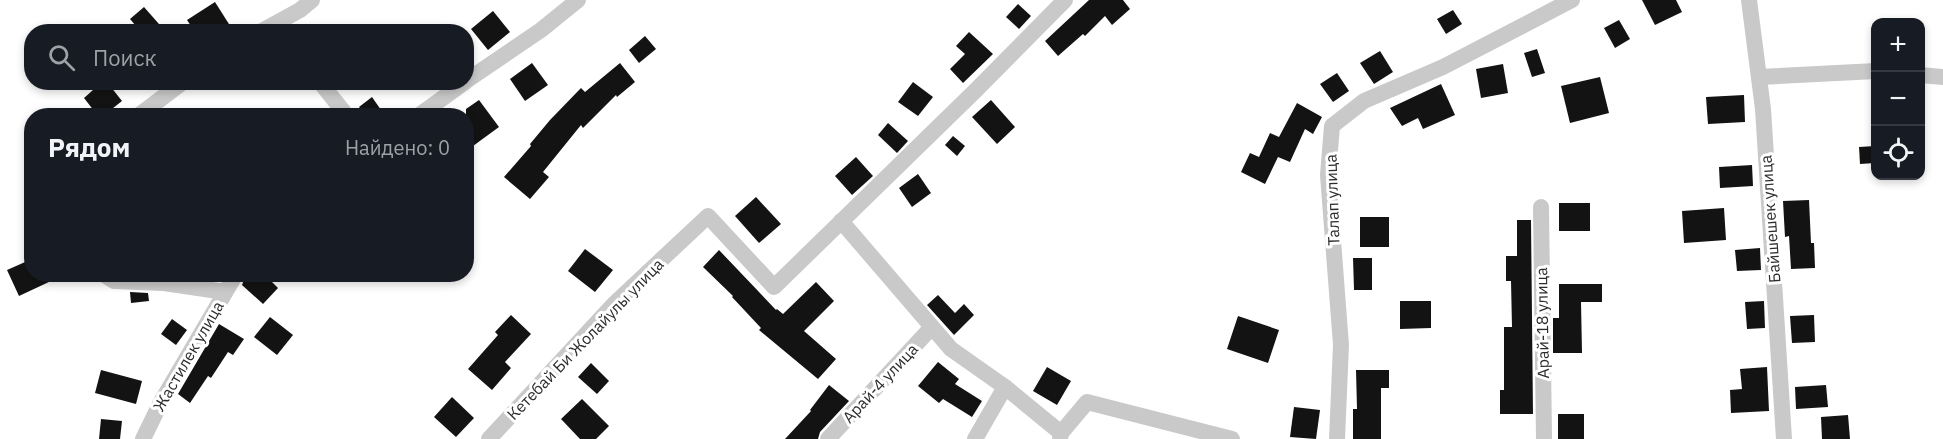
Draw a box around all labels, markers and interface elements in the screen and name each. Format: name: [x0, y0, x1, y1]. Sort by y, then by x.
map controls: [1871, 18, 1925, 180]
button: +: [1871, 18, 1925, 72]
search box: [24, 24, 474, 90]
icon: search: [45, 41, 78, 74]
text: Поиск: [93, 43, 157, 72]
button: −: [1871, 72, 1925, 126]
button: locate: [1871, 126, 1925, 180]
text: Рядом: [48, 130, 130, 164]
text: Найдено: 0: [345, 134, 450, 161]
street label: Талап улица: [1320, 153, 1344, 246]
street label: Байшешек улица: [1756, 154, 1784, 284]
street label: Кетебай Би Жолайулы улица: [503, 254, 668, 424]
street label: Арай-18 улица: [1531, 267, 1553, 379]
street label: Жастилек улица: [148, 297, 228, 415]
street label: Арай-4 улица: [838, 339, 922, 427]

